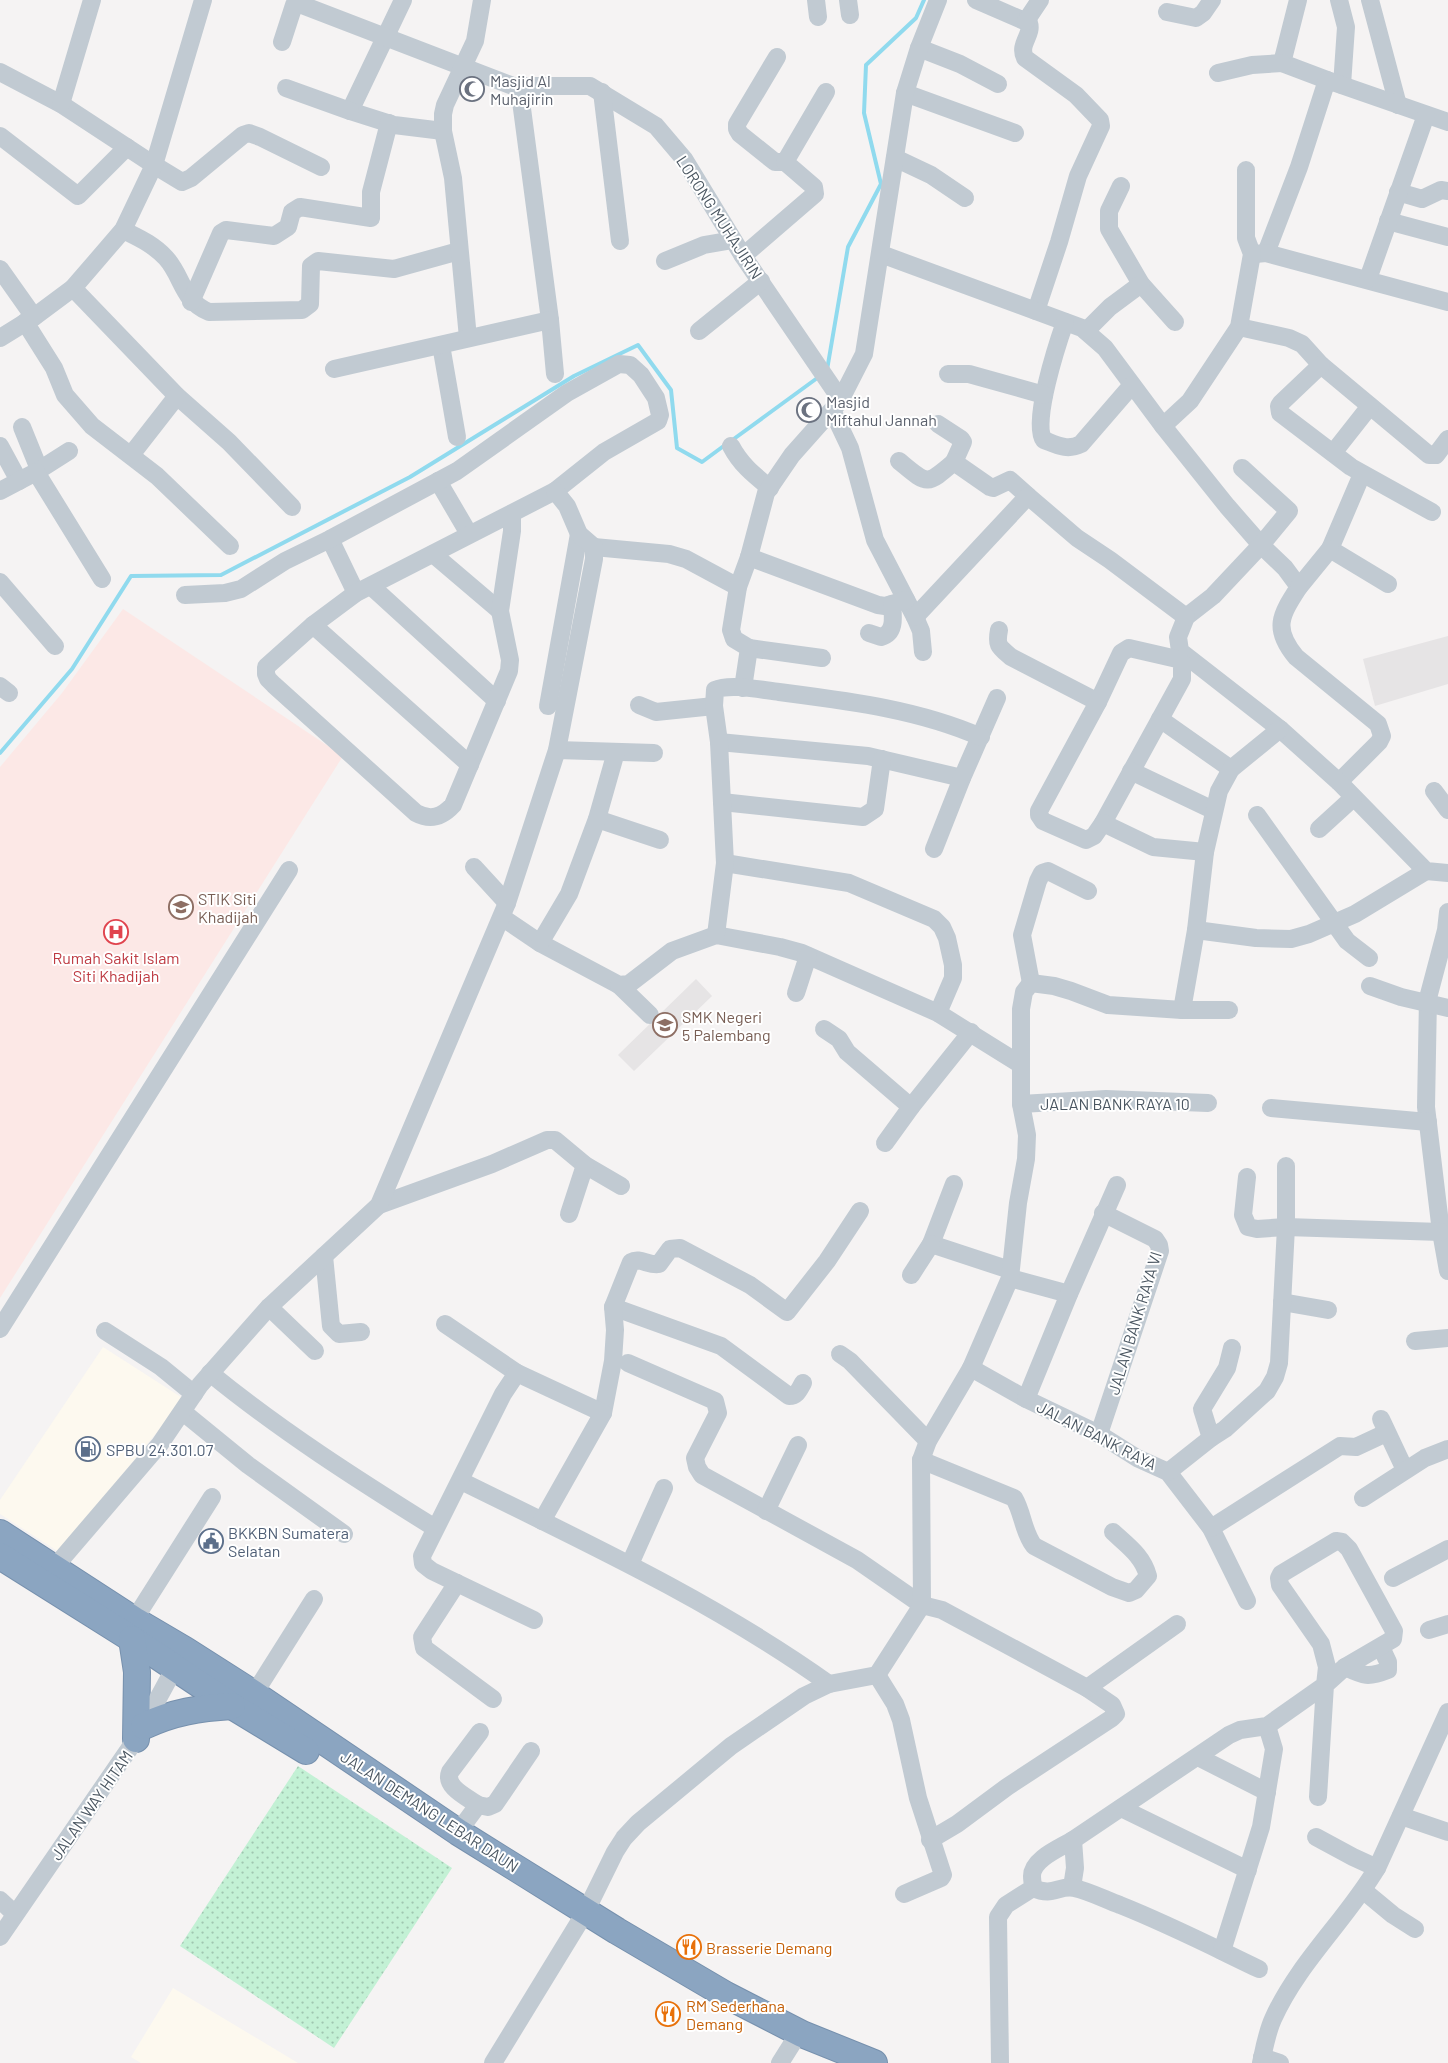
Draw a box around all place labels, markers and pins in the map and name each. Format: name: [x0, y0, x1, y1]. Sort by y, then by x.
place label: Masjid Al Muhajirin: [490, 71, 553, 108]
mosque icon: Masjid Al Muhajirin: [459, 76, 485, 102]
place label: Masjid Miftahul Jannah: [826, 392, 937, 429]
mosque icon: Masjid Miftahul Jannah: [796, 397, 822, 423]
place label: STIK Siti Khadijah: [198, 889, 258, 926]
school or university icon: STIK Siti Khadijah: [168, 894, 194, 920]
hospital icon: Rumah Sakit Islam Siti Khadijah: [103, 919, 129, 945]
place label: Rumah Sakit Islam Siti Khadijah: [52, 948, 180, 985]
place label: SMK Negeri 5 Palembang: [682, 1007, 771, 1044]
school or university icon: SMK Negeri 5 Palembang: [652, 1012, 678, 1038]
fuel station icon: SPBU 24.301.07: [75, 1436, 101, 1462]
place label: SPBU 24.301.07: [106, 1440, 214, 1459]
place label: BKKBN Sumatera Selatan: [228, 1523, 349, 1560]
public building icon: BKKBN Sumatera Selatan: [198, 1528, 224, 1554]
restaurant icon: Brasserie Demang: [676, 1934, 702, 1960]
place label: Brasserie Demang: [706, 1938, 832, 1957]
place label: RM Sederhana Demang: [686, 1996, 785, 2033]
restaurant icon: RM Sederhana Demang: [655, 2001, 681, 2027]

